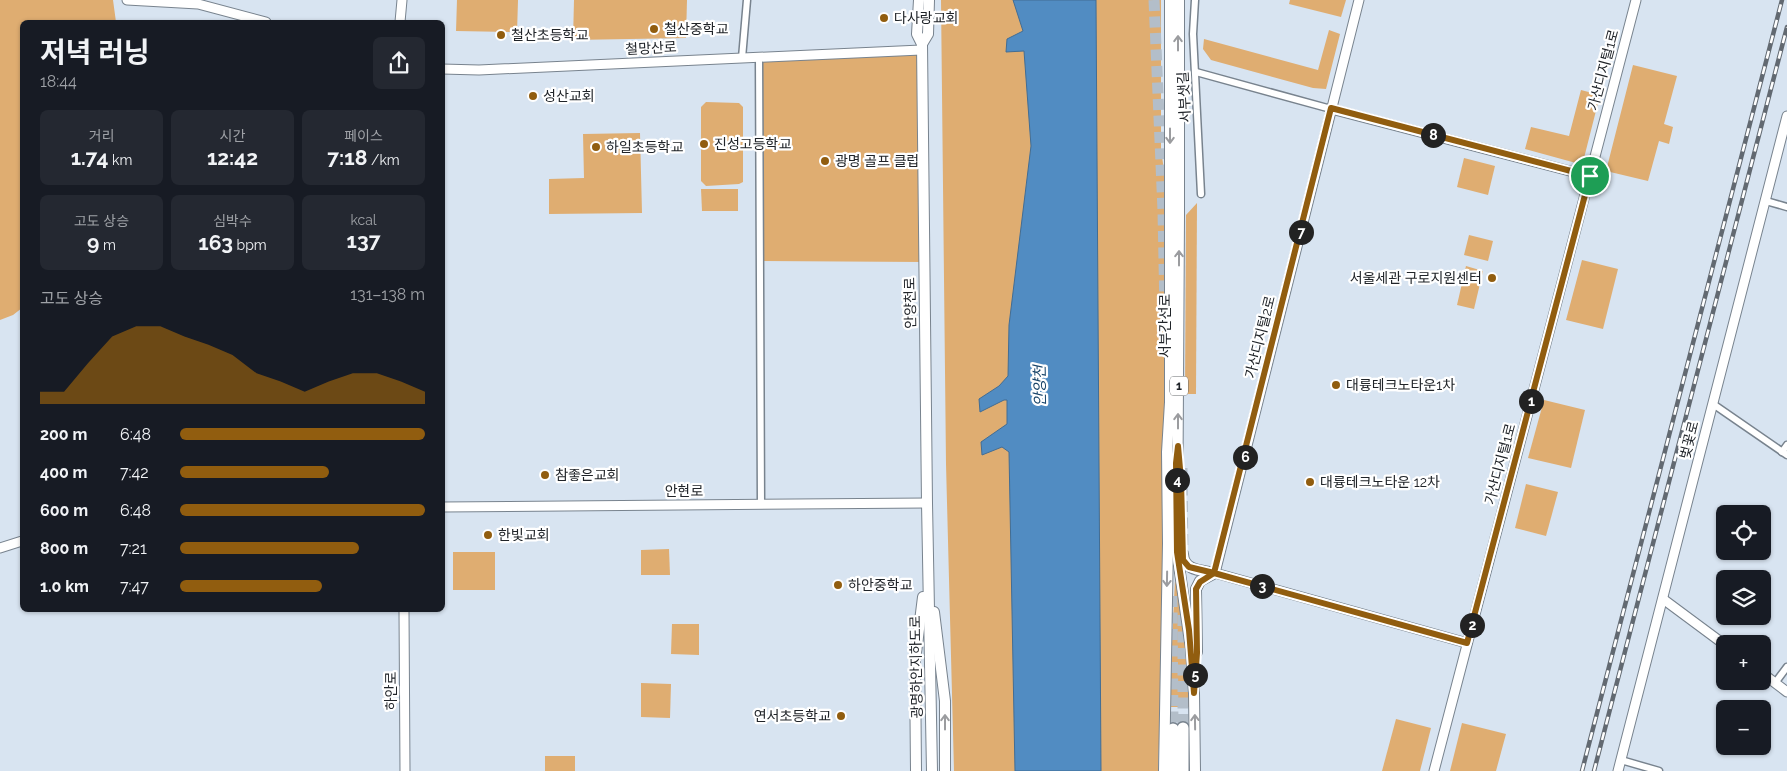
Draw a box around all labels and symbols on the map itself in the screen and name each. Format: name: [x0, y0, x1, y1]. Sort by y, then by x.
place label: 다사랑교회: [894, 10, 958, 26]
marker: 다사랑교회: [878, 12, 890, 24]
place label: 철산중학교: [664, 21, 729, 37]
marker: 철산중학교: [648, 23, 660, 35]
place label: 철산초등학교: [511, 27, 588, 43]
street label: 가산디지털1로: [1584, 28, 1622, 112]
marker: 철산초등학교: [495, 29, 507, 41]
one-way arrow: [1173, 36, 1183, 52]
street label: 철망산로: [625, 39, 677, 57]
street label: 서부샛길: [1175, 71, 1193, 123]
place label: 성산교회: [543, 88, 595, 104]
marker: 성산교회: [527, 90, 539, 102]
pin: 8: [1420, 122, 1446, 148]
one-way arrow: [1165, 128, 1175, 144]
place label: 진성고등학교: [714, 136, 791, 152]
marker: 진성고등학교: [698, 138, 710, 150]
place label: 하일초등학교: [606, 139, 683, 155]
marker: 하일초등학교: [590, 141, 602, 153]
place label: 광명 골프 클럽: [835, 153, 919, 169]
marker: 광명 골프 클럽: [819, 155, 831, 167]
pin: [1569, 155, 1611, 197]
pin: 7: [1288, 220, 1314, 244]
one-way arrow: [1174, 251, 1184, 267]
place label: 서울세관 구로지원센터: [1350, 270, 1482, 286]
marker: 서울세관 구로지원센터: [1486, 272, 1498, 284]
street label: 안양천로: [902, 277, 918, 329]
street label: 서부간선로: [1157, 294, 1173, 358]
street label: 가산디지털2로: [1242, 294, 1278, 380]
water label: 안양천: [1031, 363, 1049, 407]
road number: 1: [1170, 376, 1188, 396]
place label: 대륭테크노타운1차: [1346, 377, 1455, 393]
marker: 대륭테크노타운1차: [1330, 379, 1342, 391]
pin: 1: [1518, 388, 1544, 414]
one-way arrow: [1173, 413, 1183, 430]
street label: 벚꽃로: [1677, 419, 1701, 461]
street label: 가산디지털1로: [1481, 422, 1519, 506]
pin: 6: [1232, 444, 1258, 470]
place label: 참좋은교회: [555, 467, 619, 483]
pin: 4: [1164, 468, 1190, 492]
marker: 참좋은교회: [539, 469, 551, 481]
place label: 대륭테크노타운 12차: [1320, 474, 1440, 490]
marker: 대륭테크노타운 12차: [1304, 476, 1316, 488]
street label: 안현로: [665, 483, 703, 499]
place label: 한빛교회: [498, 527, 550, 543]
marker: 한빛교회: [482, 529, 494, 541]
one-way arrow: [1162, 570, 1172, 586]
pin: 3: [1250, 574, 1274, 598]
place label: 하안중학교: [848, 577, 913, 593]
marker: 하안중학교: [832, 579, 844, 591]
pin: 2: [1460, 612, 1484, 638]
street label: 광명하안지하도로: [907, 615, 925, 719]
pin: 5: [1182, 662, 1208, 688]
street label: 하안로: [383, 672, 399, 710]
place label: 연서초등학교: [754, 708, 831, 724]
marker: 연서초등학교: [835, 710, 847, 722]
one-way arrow: [940, 715, 950, 731]
one-way arrow: [1190, 715, 1200, 731]

